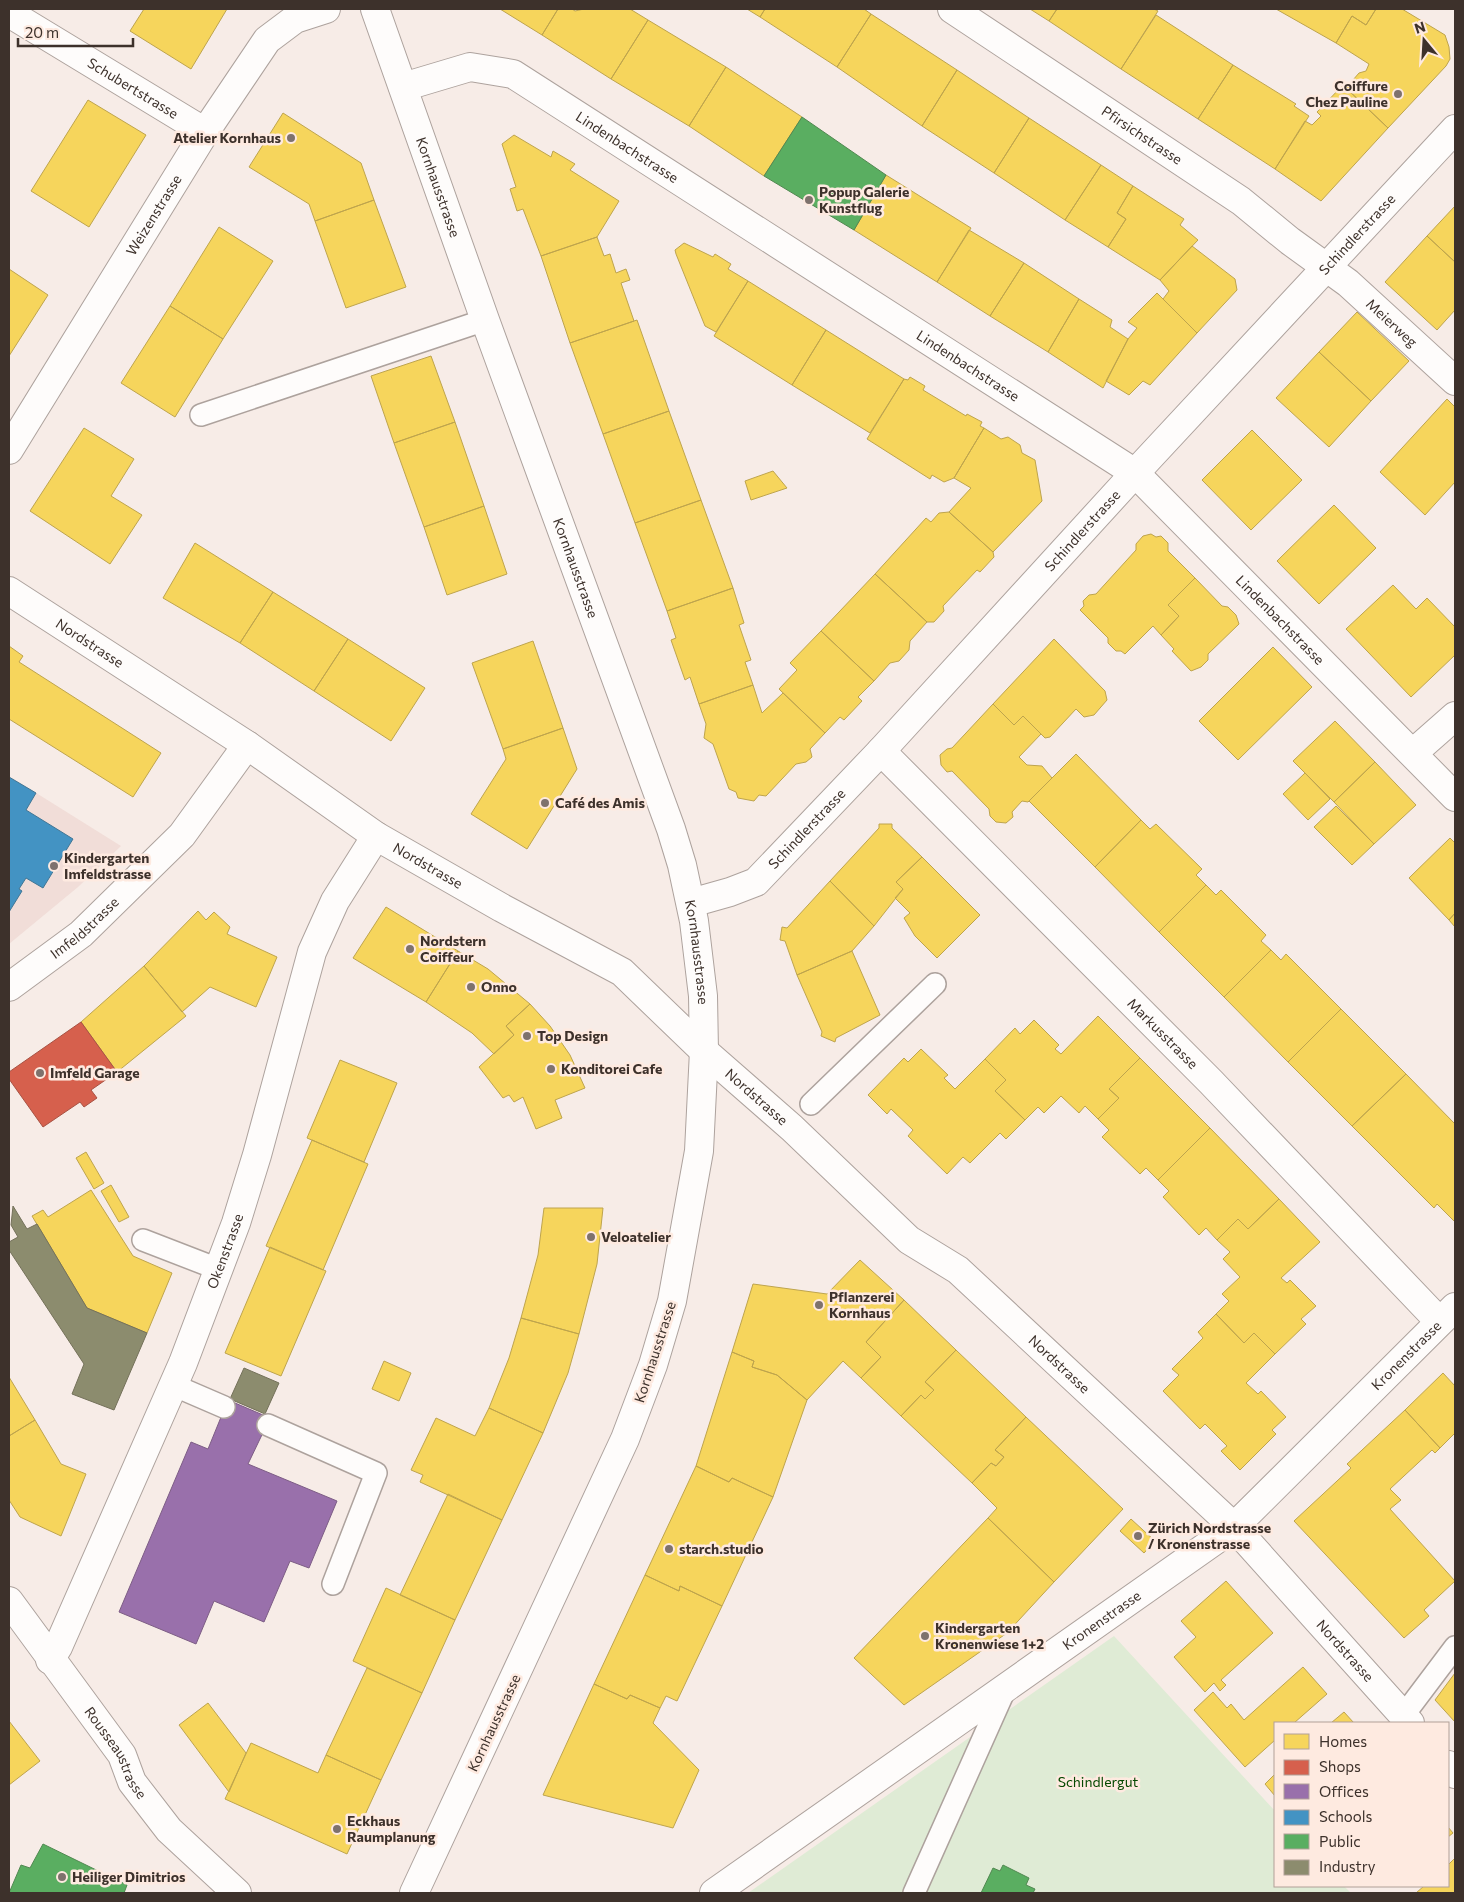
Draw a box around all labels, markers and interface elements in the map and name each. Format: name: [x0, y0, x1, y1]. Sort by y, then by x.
scale bar: [18, 15, 132, 47]
north arrow: [1399, 15, 1449, 65]
text: N: [1412, 17, 1427, 37]
text: 20 m: [25, 23, 59, 41]
street label: Schubertstrasse: [85, 54, 182, 122]
place label: Coiffure Chez Pauline: [1305, 77, 1388, 110]
marker: Coiffure Chez Pauline: [1392, 88, 1404, 100]
street label: Pfirsichstrasse: [1099, 102, 1186, 168]
street label: Lindenbachstrasse: [573, 108, 682, 186]
place label: Atelier Kornhaus: [173, 129, 281, 146]
marker: Atelier Kornhaus: [285, 132, 297, 144]
street label: Kornhausstrasse: [413, 134, 464, 240]
street label: Weizenstrasse: [122, 171, 185, 258]
place label: Popup Galerie Kunstflug: [819, 183, 909, 216]
street label: Schindlerstrasse: [1315, 190, 1398, 278]
marker: Popup Galerie Kunstflug: [803, 194, 815, 206]
street label: Meierweg: [1363, 295, 1421, 351]
street label: Lindenbachstrasse: [914, 326, 1023, 405]
street label: Schindlerstrasse: [1041, 486, 1123, 574]
street label: Kornhausstrasse: [550, 515, 602, 620]
street label: Lindenbachstrasse: [1233, 571, 1328, 668]
street label: Nordstrasse: [53, 615, 127, 671]
street label: Schindlerstrasse: [764, 785, 849, 872]
place label: Café des Amis: [555, 794, 645, 811]
marker: Café des Amis: [539, 797, 551, 809]
street label: Nordstrasse: [390, 839, 466, 892]
place label: Kindergarten Imfeldstrasse: [64, 849, 151, 882]
marker: Kindergarten Imfeldstrasse: [48, 860, 60, 872]
street label: Imfeldstrasse: [47, 893, 122, 962]
street label: Kornhausstrasse: [682, 898, 712, 1005]
place label: Nordstern Coiffeur: [420, 932, 486, 965]
marker: Nordstern Coiffeur: [404, 943, 416, 955]
place label: Onno: [481, 978, 517, 995]
marker: Onno: [465, 981, 477, 993]
street label: Markusstrasse: [1124, 994, 1202, 1072]
place label: Top Design: [537, 1027, 608, 1044]
marker: Top Design: [521, 1030, 533, 1042]
place label: Konditorei Cafe: [561, 1060, 662, 1077]
marker: Konditorei Cafe: [545, 1063, 557, 1075]
place label: Imfeld Garage: [50, 1064, 140, 1081]
street label: Nordstrasse: [722, 1065, 791, 1128]
marker: Imfeld Garage: [34, 1067, 46, 1079]
street label: Okenstrasse: [203, 1211, 246, 1291]
place label: Veloatelier: [601, 1228, 671, 1245]
marker: Veloatelier: [585, 1231, 597, 1243]
place label: Pflanzerei Kornhaus: [829, 1288, 895, 1321]
street label: Kornhausstrasse: [630, 1299, 679, 1405]
marker: Pflanzerei Kornhaus: [813, 1299, 825, 1311]
street label: Kronenstrasse: [1367, 1317, 1444, 1393]
street label: Nordstrasse: [1025, 1331, 1094, 1396]
place label: Zürich Nordstrasse / Kronenstrasse: [1148, 1519, 1271, 1552]
marker: Zürich Nordstrasse / Kronenstrasse: [1132, 1530, 1144, 1542]
place label: starch.studio: [679, 1540, 764, 1557]
marker: starch.studio: [663, 1543, 675, 1555]
street label: Kronenstrasse: [1059, 1586, 1144, 1653]
street label: Nordstrasse: [1313, 1616, 1378, 1685]
place label: Kindergarten Kronenwiese 1+2: [935, 1619, 1044, 1652]
marker: Kindergarten Kronenwiese 1+2: [919, 1630, 931, 1642]
street label: Kornhausstrasse: [464, 1671, 524, 1774]
street label: Rousseaustrasse: [81, 1703, 151, 1802]
legend: [1274, 1722, 1449, 1887]
text: Homes: [1319, 1732, 1367, 1750]
text: Shops: [1319, 1757, 1361, 1775]
park label: Schindlergut: [1058, 1773, 1139, 1790]
text: Offices: [1319, 1782, 1369, 1800]
text: Schools: [1319, 1807, 1373, 1825]
place label: Eckhaus Raumplanung: [347, 1812, 436, 1845]
marker: Eckhaus Raumplanung: [331, 1823, 343, 1835]
text: Public: [1319, 1832, 1361, 1850]
text: Industry: [1319, 1857, 1376, 1875]
place label: Heiliger Dimitrios: [72, 1868, 186, 1885]
marker: Heiliger Dimitrios: [56, 1871, 68, 1883]

